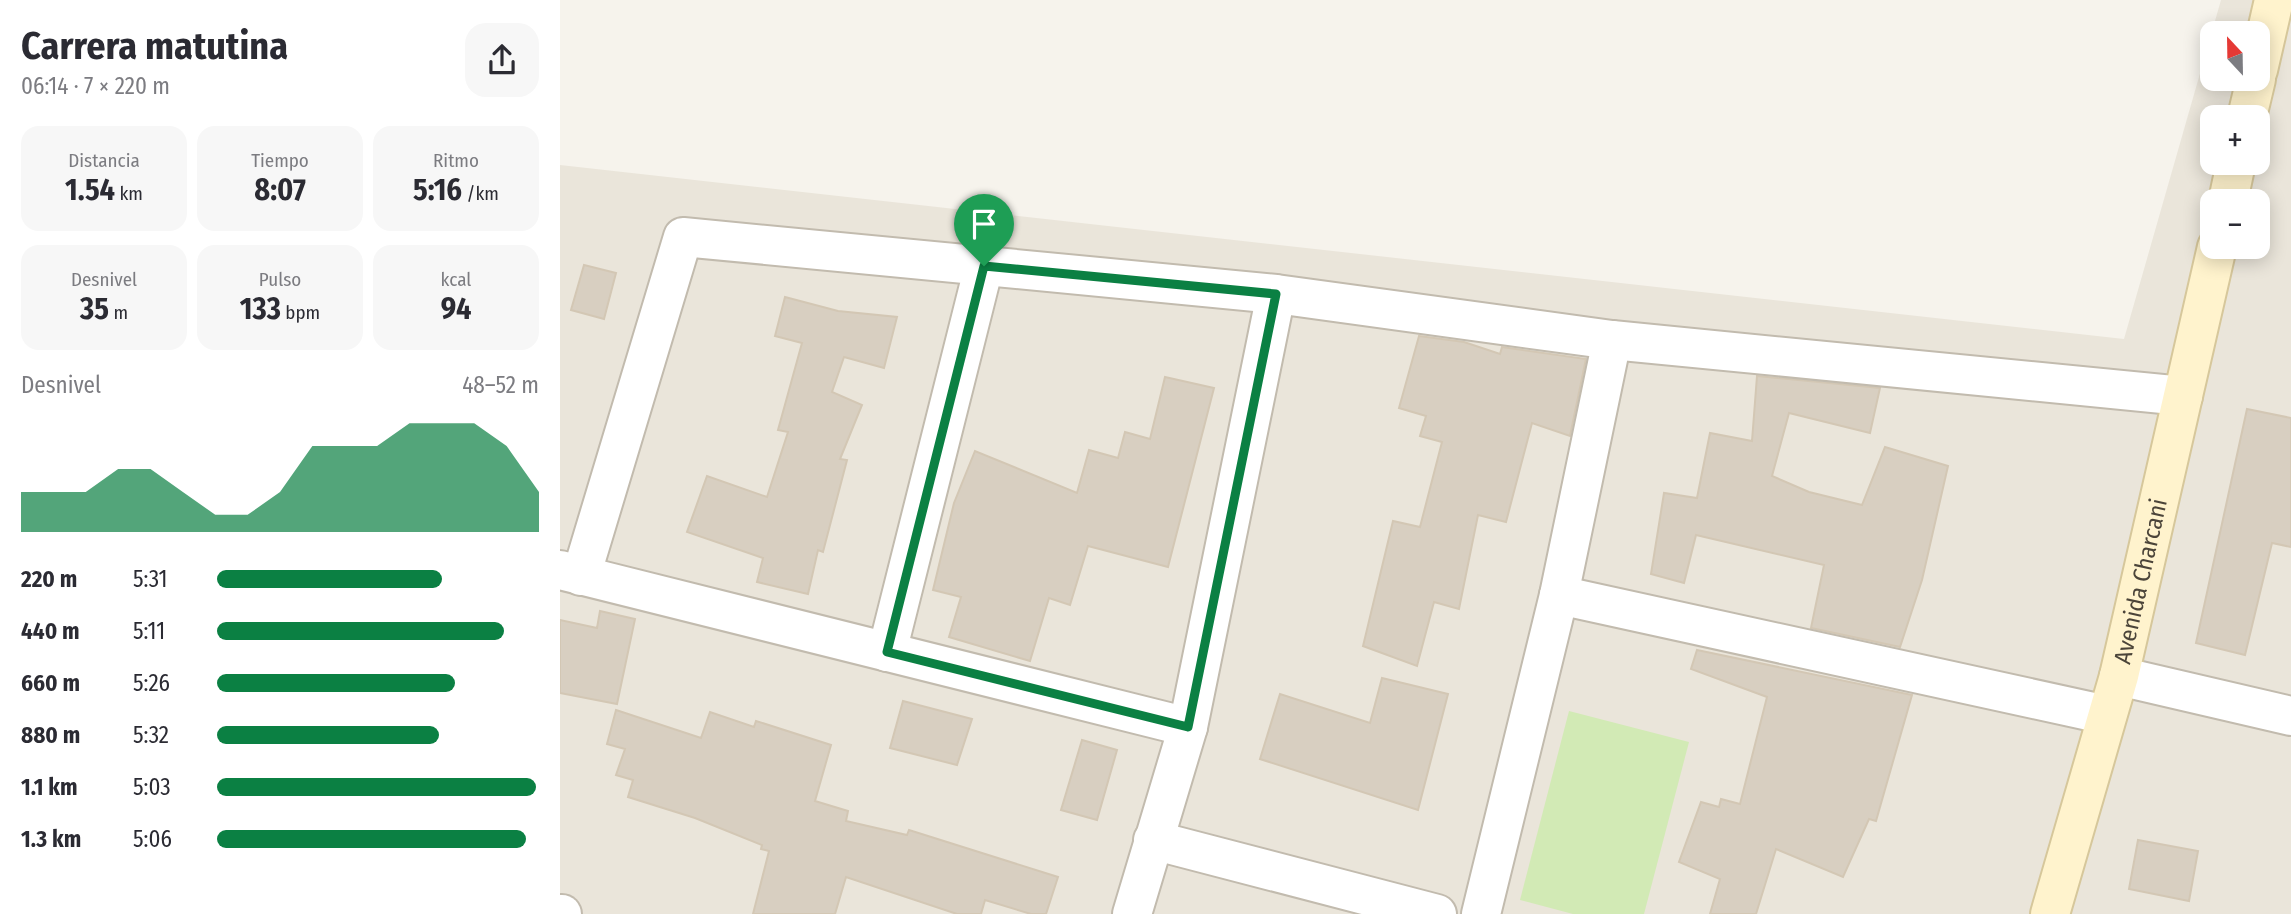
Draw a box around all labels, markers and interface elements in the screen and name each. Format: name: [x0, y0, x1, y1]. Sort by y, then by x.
north arrow: [2200, 21, 2270, 91]
map controls: [2200, 21, 2270, 259]
text: Carrera matutina: [21, 23, 288, 69]
button: share: [465, 23, 539, 97]
text: 06:14 · 7 × 220 m: [21, 72, 170, 100]
button: +: [2200, 105, 2270, 175]
text: Distancia: [68, 149, 140, 172]
text: Tiempo: [251, 149, 309, 172]
text: Ritmo: [433, 149, 479, 172]
text: 1.54: [65, 172, 115, 208]
text: 8:07: [254, 172, 306, 208]
text: 5:16: [413, 172, 462, 208]
text: km: [115, 182, 143, 205]
text: /km: [462, 182, 499, 205]
button: −: [2200, 189, 2270, 259]
pin: [954, 194, 1014, 266]
icon: arrive: [965, 205, 1003, 243]
text: Desnivel: [71, 268, 137, 291]
text: Pulso: [259, 268, 301, 291]
text: kcal: [441, 268, 471, 291]
text: 35: [80, 291, 109, 327]
text: 133: [240, 291, 281, 327]
text: 94: [441, 291, 471, 327]
text: m: [109, 301, 128, 324]
text: bpm: [281, 301, 320, 324]
text: Desnivel: [21, 371, 101, 399]
text: 48–52 m: [462, 371, 539, 399]
street label: Avenida Charcani: [2108, 496, 2173, 667]
text: 220 m: [21, 565, 77, 593]
text: 5:31: [133, 565, 167, 593]
text: 440 m: [21, 617, 80, 645]
text: 5:11: [133, 617, 165, 645]
text: 660 m: [21, 669, 80, 697]
text: 5:26: [133, 669, 170, 697]
text: 880 m: [21, 721, 80, 749]
text: 5:32: [133, 721, 169, 749]
text: 1.1 km: [21, 773, 77, 801]
text: 5:03: [133, 773, 171, 801]
text: 1.3 km: [21, 825, 81, 853]
text: 5:06: [133, 825, 172, 853]

